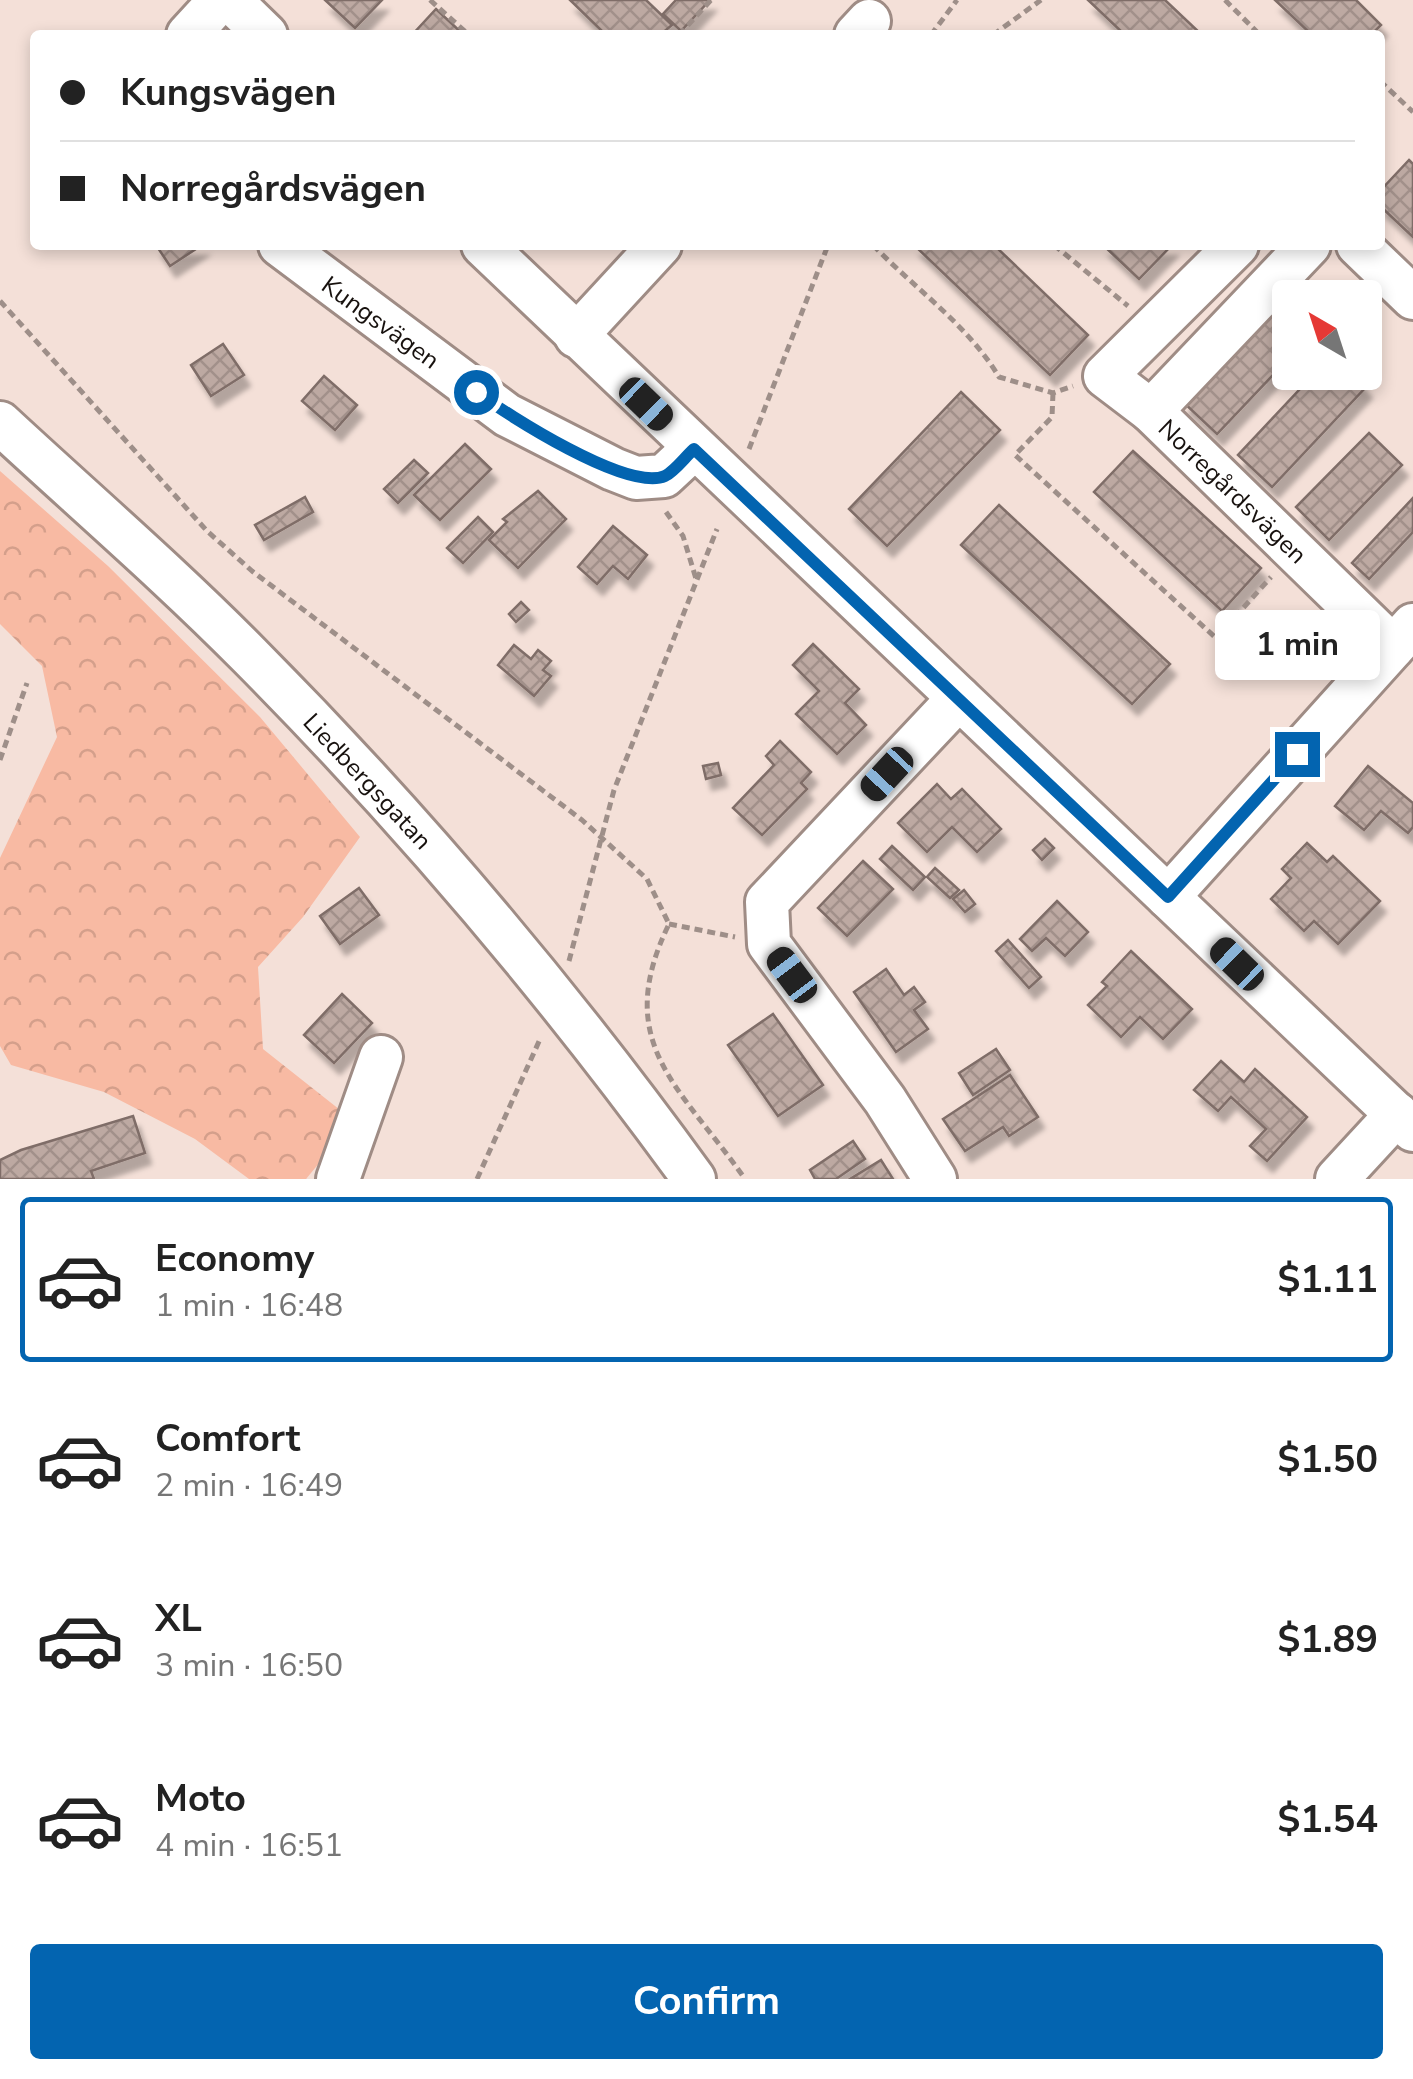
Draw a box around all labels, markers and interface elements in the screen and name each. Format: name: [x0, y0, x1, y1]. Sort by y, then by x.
text: Kungsvägen: [120, 67, 336, 118]
text: Norregårdsvägen: [120, 163, 426, 214]
street label: Kungsvägen: [315, 268, 446, 377]
north arrow: [1272, 280, 1382, 390]
map controls: [1272, 280, 1382, 390]
route start: [454, 370, 499, 415]
car: [614, 372, 678, 436]
street label: Norregårdsvägen: [1151, 412, 1314, 572]
callout: 1 min: [1214, 609, 1380, 679]
text: 1 min: [1256, 623, 1339, 666]
street label: Liedbergsgatan: [295, 706, 439, 857]
route end: [1275, 732, 1320, 777]
car: [856, 742, 918, 806]
car: [1205, 932, 1269, 996]
car: [762, 942, 822, 1008]
text: Economy: [155, 1233, 314, 1284]
icon: car: [35, 1235, 125, 1325]
text: $1.11: [1277, 1254, 1378, 1305]
text: 1 min · 16:48: [155, 1284, 343, 1327]
text: Comfort: [155, 1413, 300, 1464]
icon: car: [35, 1415, 125, 1505]
text: $1.50: [1277, 1434, 1378, 1485]
text: 2 min · 16:49: [155, 1464, 343, 1507]
text: XL: [155, 1593, 202, 1644]
icon: car: [35, 1595, 125, 1685]
text: $1.89: [1277, 1614, 1378, 1665]
text: 3 min · 16:50: [155, 1644, 343, 1687]
text: Moto: [155, 1773, 246, 1824]
icon: car: [35, 1775, 125, 1865]
text: $1.54: [1277, 1794, 1378, 1845]
text: 4 min · 16:51: [155, 1824, 343, 1867]
button: Confirm: [30, 1944, 1383, 2059]

